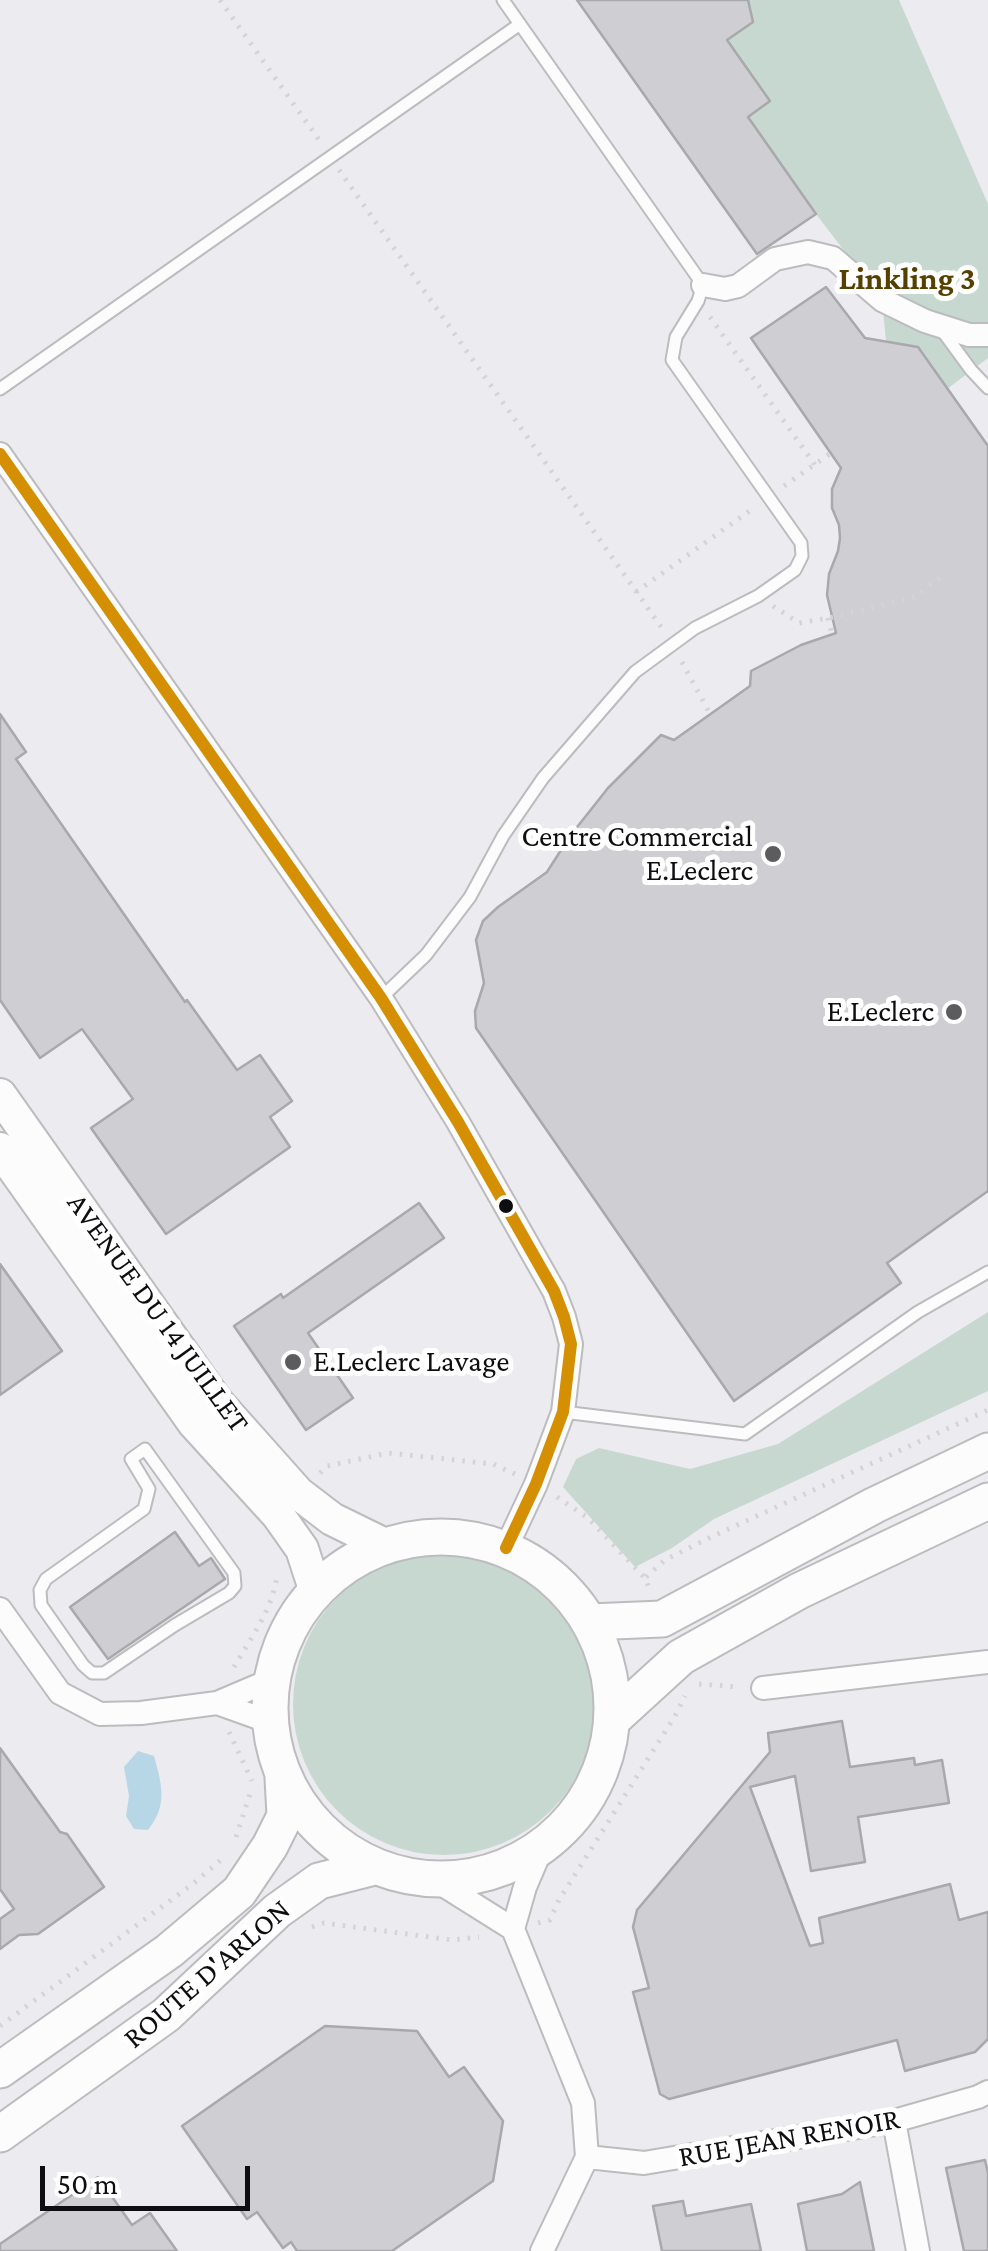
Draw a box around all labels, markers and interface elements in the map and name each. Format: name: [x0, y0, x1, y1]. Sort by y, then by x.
district label: Linkling 3: [838, 260, 976, 298]
place label: Centre Commercial E.Leclerc: [521, 819, 753, 890]
marker: Centre Commercial E.Leclerc: [762, 843, 784, 865]
place label: E.Leclerc: [827, 994, 934, 1030]
marker: E.Leclerc: [943, 1001, 965, 1023]
street label: AVENUE DU 14 JUILLET: [59, 1186, 257, 1440]
unlabelled marker: [496, 1196, 516, 1216]
place label: E.Leclerc Lavage: [313, 1344, 510, 1380]
marker: E.Leclerc Lavage: [282, 1351, 304, 1373]
street label: ROUTE D'ARLON: [116, 1892, 298, 2056]
street label: RUE JEAN RENOIR: [676, 2101, 902, 2175]
scale bar: [45, 2146, 255, 2208]
text: 50 m: [57, 2167, 118, 2200]

